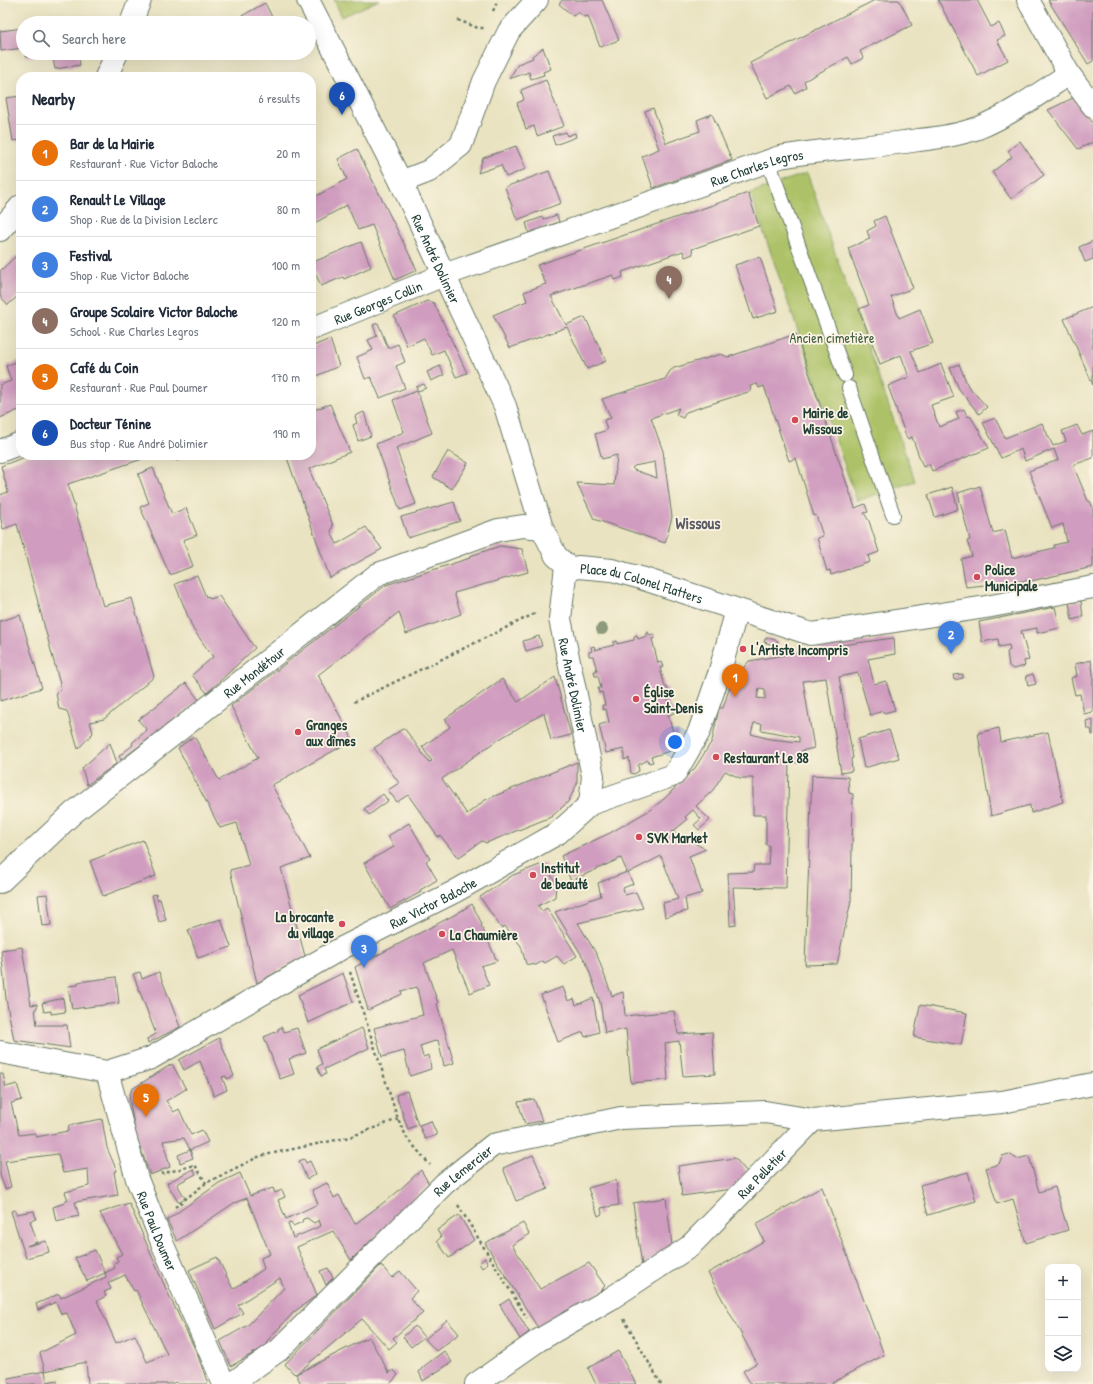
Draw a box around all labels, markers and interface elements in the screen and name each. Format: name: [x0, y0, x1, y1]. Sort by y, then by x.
search box: [16, 16, 316, 60]
icon: search: [30, 27, 52, 49]
text: Search here: [62, 28, 126, 49]
pin: 6: [329, 82, 355, 115]
text: Nearby: [32, 87, 75, 110]
text: 6 results: [259, 89, 300, 107]
text: Bar de la Mairie: [70, 133, 155, 154]
text: 1: [43, 144, 47, 162]
text: 20 m: [276, 144, 300, 162]
street label: Rue Charles Legros: [708, 144, 804, 190]
text: Restaurant · Rue Victor Baloche: [70, 154, 218, 172]
text: Renault Le Village: [70, 189, 166, 210]
text: 2: [42, 200, 48, 218]
text: 80 m: [277, 200, 300, 218]
text: Shop · Rue de la Division Leclerc: [70, 210, 218, 228]
street label: Rue André Dolimier: [408, 211, 466, 307]
text: Festival: [70, 245, 112, 266]
text: 3: [42, 256, 48, 274]
text: 100 m: [272, 256, 300, 274]
text: Shop · Rue Victor Baloche: [70, 266, 189, 284]
pin: 4: [656, 266, 682, 299]
street label: Rue Georges Collin: [331, 276, 425, 328]
text: Groupe Scolaire Victor Baloche: [70, 301, 238, 322]
text: 4: [43, 312, 47, 330]
text: 120 m: [272, 312, 300, 330]
text: School · Rue Charles Legros: [70, 322, 199, 340]
park label: Ancien cimetière: [790, 328, 875, 347]
text: Café du Coin: [70, 357, 139, 378]
text: 5: [42, 368, 48, 386]
text: 170 m: [271, 368, 300, 386]
text: Restaurant · Rue Paul Doumer: [70, 378, 208, 396]
place label: Mairie de Wissous: [803, 403, 849, 438]
text: Docteur Ténine: [70, 413, 151, 434]
marker: Mairie de Wissous: [790, 415, 800, 425]
text: 6: [42, 424, 48, 442]
text: 190 m: [273, 424, 300, 442]
text: Bus stop · Rue André Dolimier: [70, 434, 208, 452]
district label: Wissous: [676, 512, 721, 534]
street label: Place du Colonel Flatters: [580, 558, 706, 607]
place label: Police Municipale: [985, 560, 1038, 597]
marker: Police Municipale: [972, 572, 982, 582]
pin: 2: [938, 621, 964, 654]
street label: Rue André Dolimier: [555, 636, 593, 735]
place label: L'Artiste Incompris: [751, 640, 848, 661]
street label: Rue Mondétour: [219, 641, 289, 702]
marker: L'Artiste Incompris: [738, 644, 748, 654]
pin: 1: [722, 664, 748, 697]
place label: Église Saint-Denis: [644, 682, 704, 717]
marker: Église Saint-Denis: [631, 694, 641, 704]
place label: Granges aux dîmes: [306, 715, 356, 750]
marker: Granges aux dîmes: [293, 727, 303, 737]
your location: [665, 732, 685, 752]
place label: Restaurant Le 88: [724, 748, 809, 767]
marker: Restaurant Le 88: [711, 752, 721, 762]
place label: SVK Market: [647, 828, 708, 847]
marker: SVK Market: [634, 832, 644, 842]
place label: Institut de beauté: [541, 858, 588, 893]
marker: Institut de beauté: [528, 870, 538, 880]
street label: Rue Victor Baloche: [386, 872, 480, 932]
place label: La brocante du village: [276, 907, 334, 944]
marker: La brocante du village: [337, 919, 347, 929]
place label: La Chaumière: [450, 925, 518, 944]
marker: La Chaumière: [437, 929, 447, 939]
pin: 3: [351, 935, 377, 968]
pin: 5: [133, 1084, 159, 1117]
street label: Rue Lemercier: [428, 1139, 496, 1200]
street label: Rue Pelletier: [732, 1143, 791, 1202]
street label: Rue Paul Doumer: [133, 1188, 183, 1274]
map controls: [1045, 1264, 1081, 1372]
button: +: [1045, 1264, 1081, 1300]
button: −: [1045, 1300, 1081, 1336]
button: layers: [1045, 1336, 1081, 1372]

